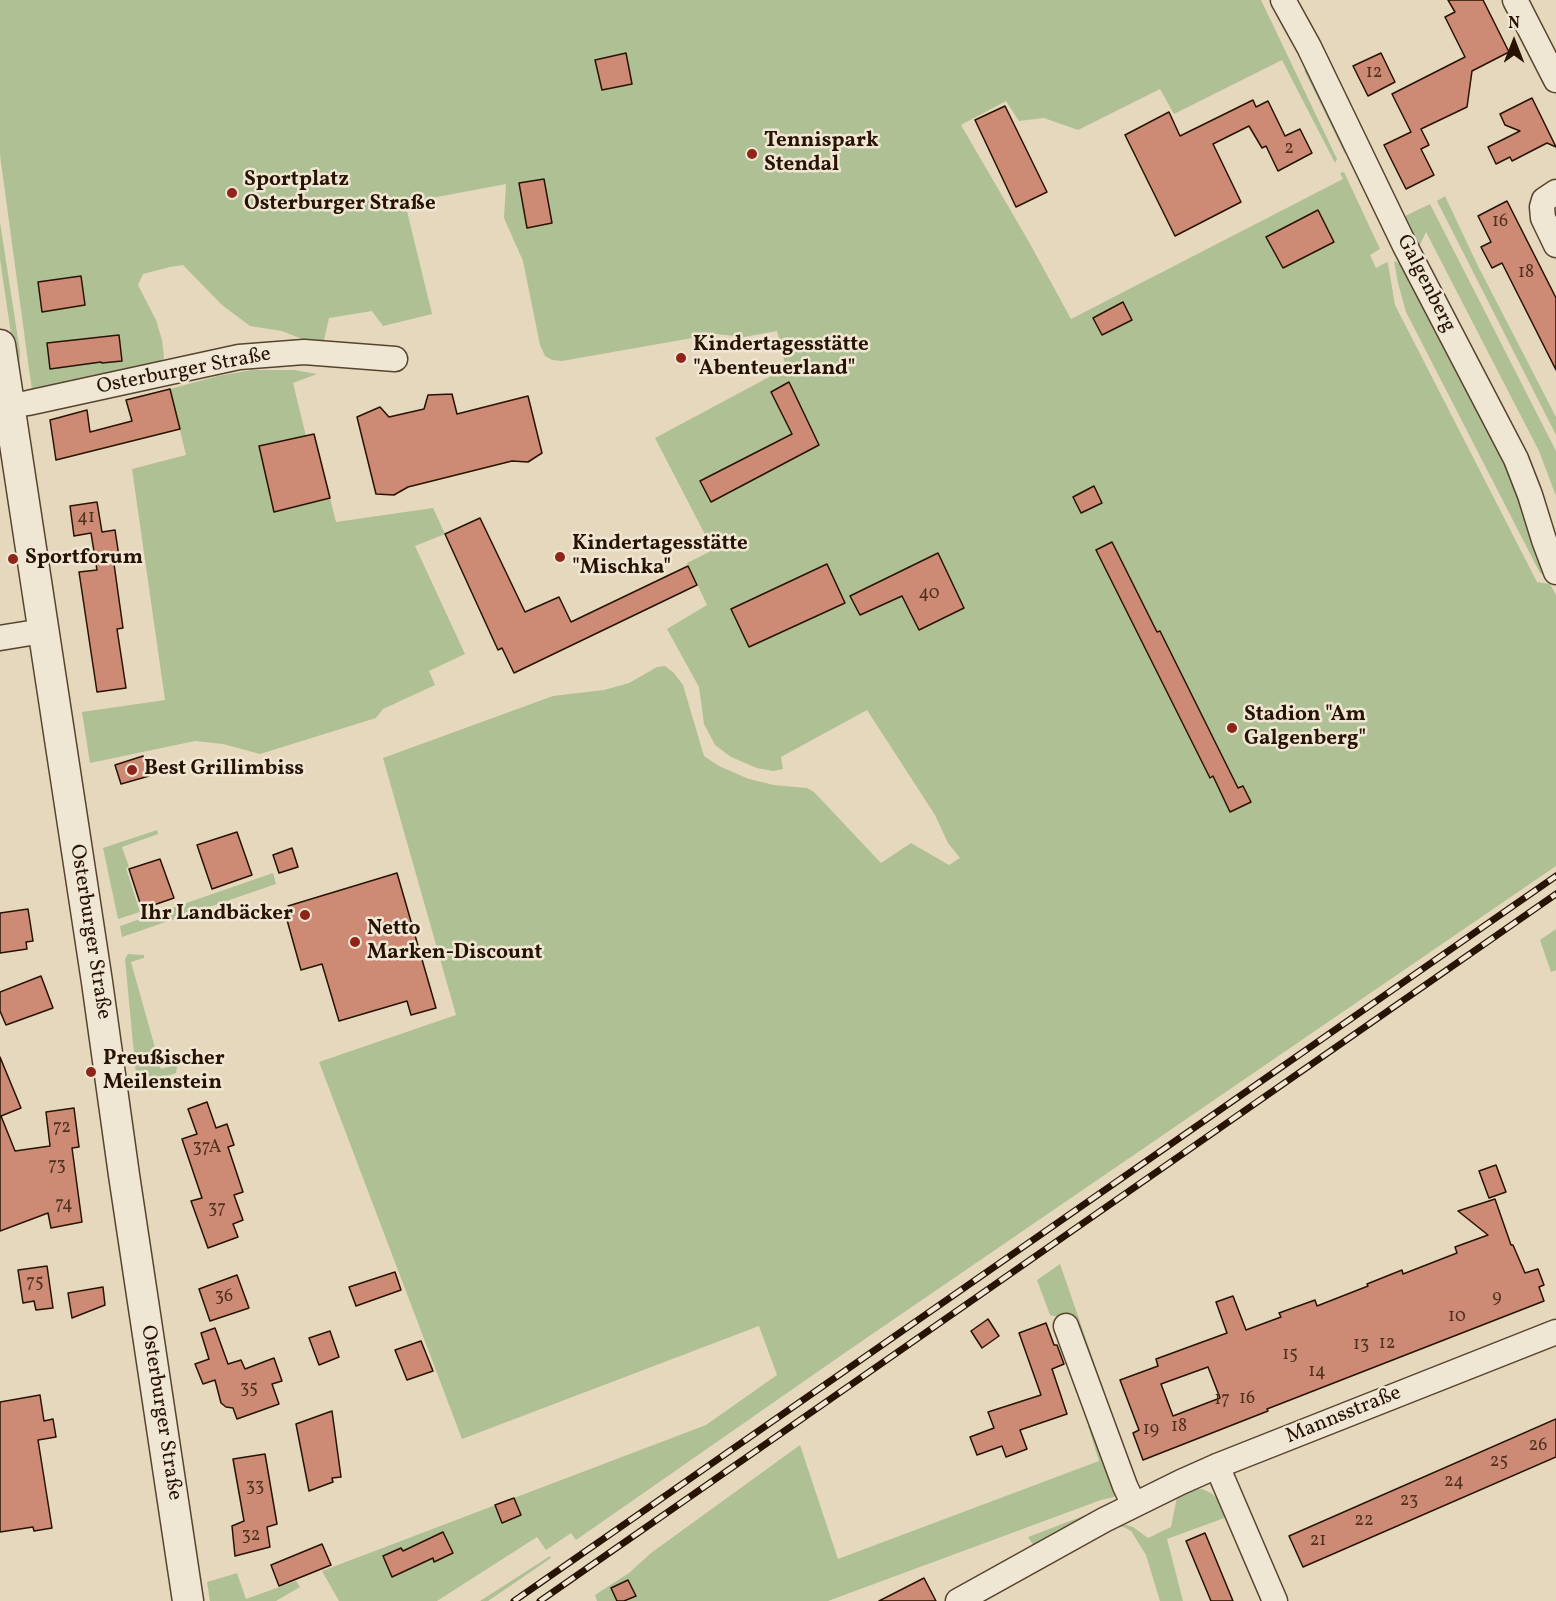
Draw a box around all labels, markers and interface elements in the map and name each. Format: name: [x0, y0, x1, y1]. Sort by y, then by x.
north arrow: [1484, 12, 1544, 72]
text: N: [1508, 13, 1520, 35]
house number: 12: [1366, 63, 1382, 85]
place label: Tennispark Stendal: [764, 129, 879, 179]
house number: 2: [1284, 139, 1294, 161]
marker: Tennispark Stendal: [745, 147, 759, 161]
place label: Sportplatz Osterburger Straße: [244, 168, 436, 218]
marker: Sportplatz Osterburger Straße: [225, 186, 239, 200]
house number: 16: [1492, 212, 1508, 234]
street label: Galgenberg: [1390, 231, 1460, 337]
house number: 18: [1518, 263, 1534, 285]
place label: Kindertagesstätte "Abenteuerland": [693, 333, 869, 383]
street label: Osterburger Straße: [95, 343, 273, 401]
marker: Kindertagesstätte "Abenteuerland": [674, 351, 688, 365]
house number: 41: [77, 508, 95, 530]
place label: Kindertagesstätte "Mischka": [572, 532, 748, 582]
place label: Sportforum: [25, 546, 143, 572]
marker: Kindertagesstätte "Mischka": [553, 550, 567, 564]
marker: Sportforum: [6, 552, 20, 566]
house number: 40: [918, 584, 940, 606]
place label: Stadion "Am Galgenberg": [1244, 703, 1366, 753]
marker: Stadion "Am Galgenberg": [1225, 721, 1239, 735]
place label: Best Grillimbiss: [144, 757, 304, 783]
marker: Best Grillimbiss: [125, 763, 139, 777]
street label: Osterburger Straße: [63, 843, 115, 1021]
place label: Ihr Landbäcker: [140, 902, 293, 928]
marker: Ihr Landbäcker: [298, 908, 312, 922]
place label: Netto Marken-Discount: [367, 917, 542, 967]
marker: Netto Marken-Discount: [348, 935, 362, 949]
place label: Preußischer Meilenstein: [103, 1047, 225, 1097]
marker: Preußischer Meilenstein: [84, 1065, 98, 1079]
house number: 72: [53, 1118, 71, 1140]
house number: 37A: [193, 1138, 221, 1160]
house number: 73: [48, 1156, 66, 1178]
house number: 74: [55, 1195, 73, 1217]
house number: 37: [208, 1199, 226, 1221]
house number: 75: [26, 1273, 44, 1295]
house number: 36: [215, 1287, 233, 1309]
house number: 9: [1492, 1288, 1502, 1310]
house number: 10: [1448, 1307, 1466, 1329]
street label: Osterburger Straße: [134, 1324, 186, 1502]
house number: 12: [1379, 1334, 1395, 1356]
house number: 13: [1353, 1335, 1369, 1357]
house number: 15: [1282, 1345, 1298, 1367]
house number: 14: [1308, 1362, 1326, 1384]
house number: 35: [240, 1379, 258, 1401]
street label: Mannsstraße: [1283, 1381, 1405, 1451]
house number: 16: [1239, 1389, 1255, 1411]
house number: 17: [1214, 1390, 1230, 1412]
house number: 18: [1171, 1417, 1187, 1439]
house number: 19: [1143, 1420, 1159, 1442]
house number: 26: [1529, 1436, 1547, 1458]
house number: 25: [1490, 1452, 1508, 1474]
house number: 24: [1444, 1472, 1464, 1494]
house number: 33: [246, 1477, 264, 1499]
house number: 23: [1400, 1491, 1418, 1513]
house number: 22: [1354, 1511, 1374, 1533]
house number: 32: [242, 1526, 260, 1548]
house number: 21: [1310, 1531, 1326, 1553]

